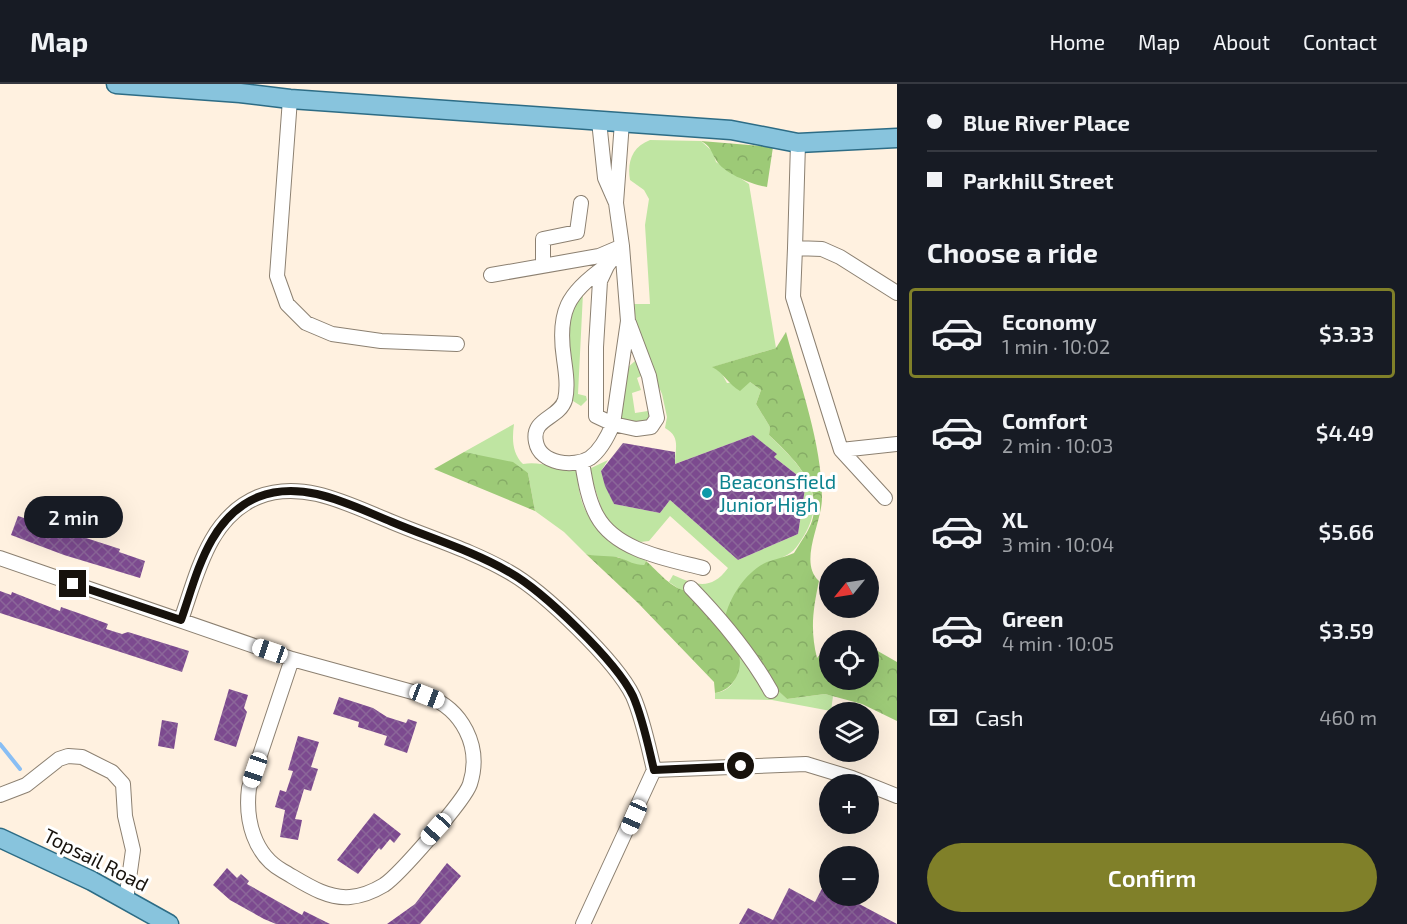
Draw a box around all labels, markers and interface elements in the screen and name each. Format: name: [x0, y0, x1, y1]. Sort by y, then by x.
text: Map: [30, 24, 88, 58]
text: Home: [1049, 29, 1105, 54]
text: Map: [1138, 29, 1180, 54]
text: About: [1213, 29, 1270, 54]
text: Contact: [1303, 29, 1377, 54]
text: Blue River Place: [963, 109, 1130, 135]
text: Parkhill Street: [963, 167, 1114, 193]
text: Choose a ride: [927, 236, 1098, 268]
icon: car: [930, 306, 984, 360]
text: Economy: [1002, 308, 1097, 334]
text: $3.33: [1319, 320, 1374, 346]
text: 1 min · 10:02: [1002, 334, 1110, 358]
icon: car: [930, 405, 984, 459]
text: Comfort: [1002, 407, 1087, 433]
text: $4.49: [1316, 419, 1374, 445]
text: 2 min · 10:03: [1002, 433, 1113, 457]
place label: Beaconsfield Junior High: [719, 469, 836, 516]
marker: Beaconsfield Junior High: [700, 486, 714, 500]
callout: 2 min: [23, 497, 122, 539]
icon: car: [930, 504, 984, 558]
text: 2 min: [48, 505, 99, 529]
text: XL: [1002, 506, 1028, 532]
text: $5.66: [1319, 518, 1374, 544]
text: 3 min · 10:04: [1002, 532, 1114, 556]
north arrow: [819, 558, 879, 618]
map controls: [819, 558, 879, 906]
route end: [59, 570, 86, 597]
icon: car: [930, 603, 984, 657]
text: Green: [1002, 605, 1064, 631]
text: $3.59: [1319, 617, 1374, 643]
button: locate: [819, 630, 879, 690]
text: 4 min · 10:05: [1002, 631, 1114, 655]
car: [250, 637, 290, 665]
car: [407, 681, 447, 711]
icon: cash: [927, 701, 960, 734]
button: layers: [819, 702, 879, 762]
text: Cash: [975, 704, 1024, 730]
text: 460 m: [1319, 705, 1377, 729]
car: [241, 750, 269, 790]
route start: [727, 752, 754, 779]
button: +: [819, 774, 879, 834]
car: [618, 797, 650, 837]
car: [417, 810, 455, 848]
street label: Topsail Road: [40, 822, 153, 896]
button: Confirm: [927, 843, 1377, 912]
button: −: [819, 846, 879, 906]

